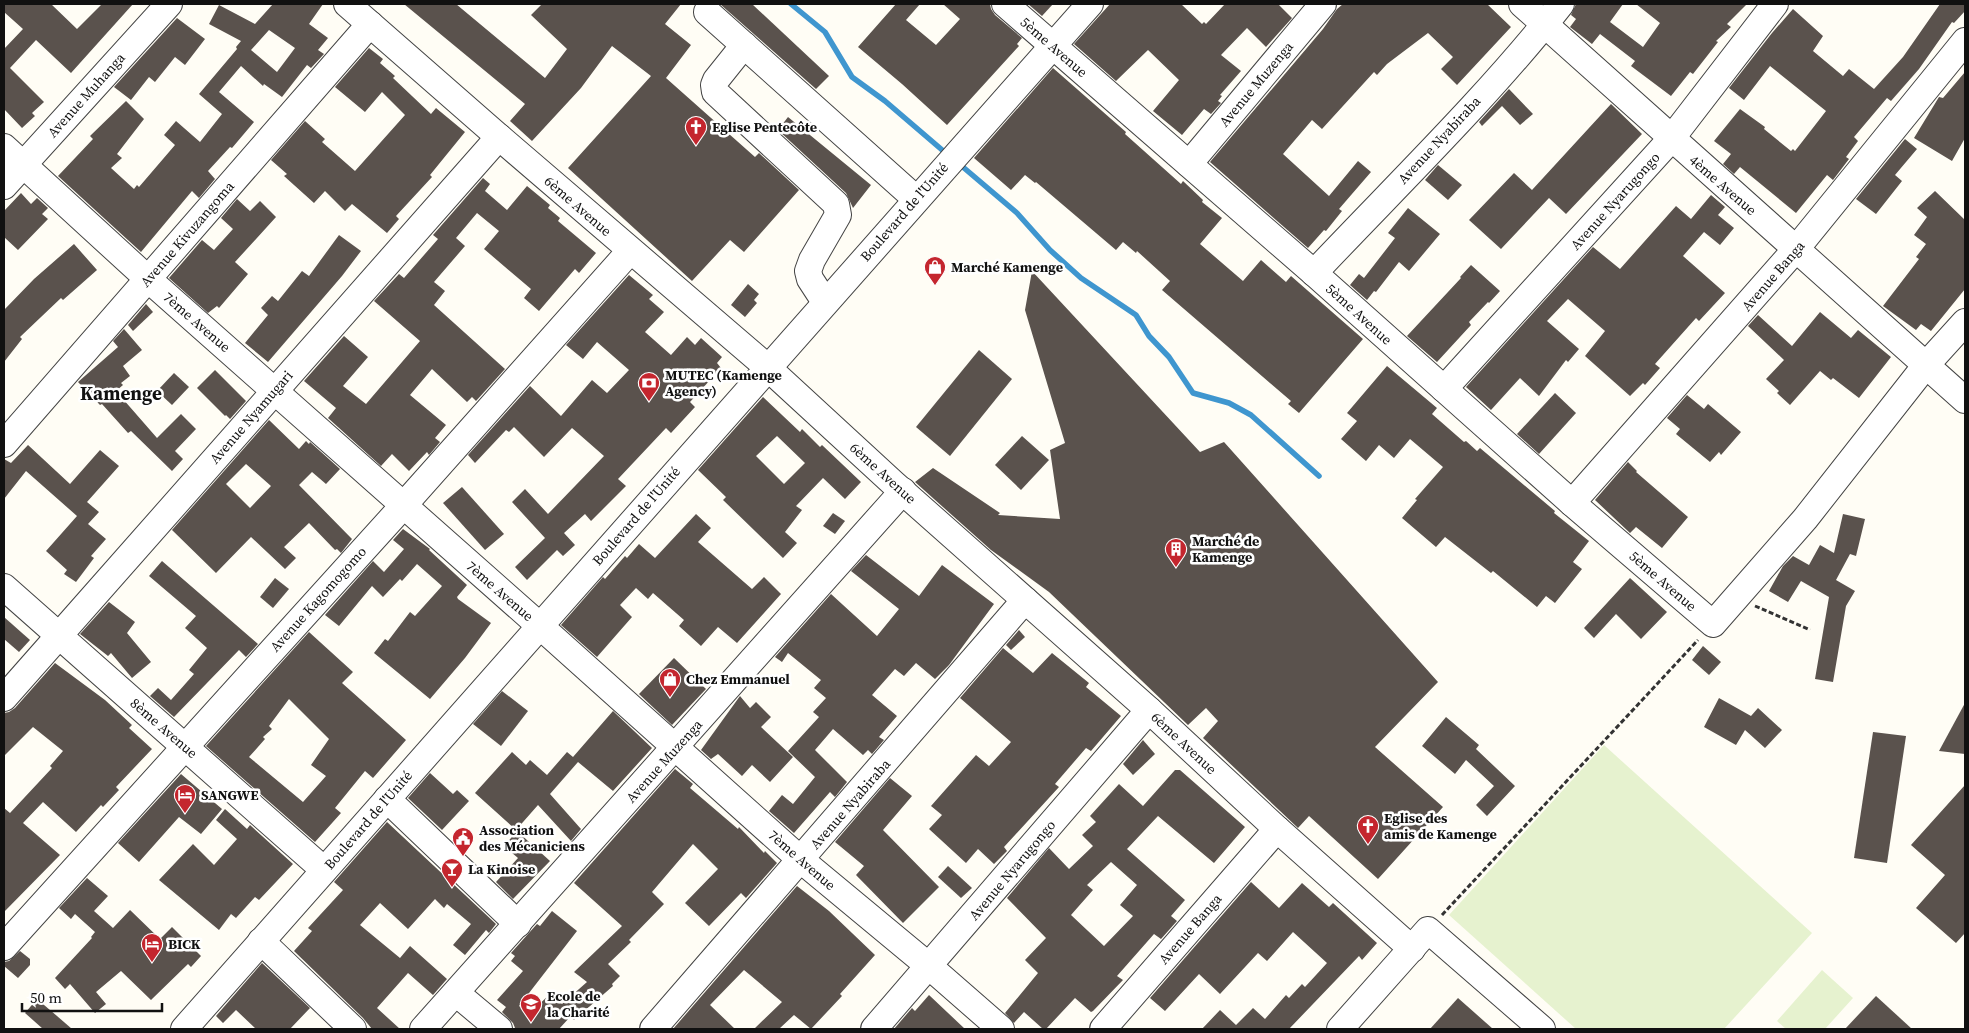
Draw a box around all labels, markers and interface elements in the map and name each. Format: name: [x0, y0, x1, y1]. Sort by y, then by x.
street label: 5ème Avenue: [1016, 12, 1092, 82]
street label: Avenue Muzenga: [1214, 36, 1298, 131]
street label: Avenue Muhanga: [43, 48, 130, 142]
street label: Avenue Nyabiraba: [1393, 91, 1486, 188]
church icon: Eglise Pentecôte: [684, 115, 708, 146]
place label: Eglise Pentecôte: [712, 117, 817, 137]
street label: Avenue Nyarugongo: [1566, 148, 1665, 254]
street label: 4ème Avenue: [1685, 150, 1761, 220]
street label: Boulevard de l'Unité: [855, 158, 953, 266]
street label: 6ème Avenue: [540, 171, 616, 241]
street label: Avenue Kivuzangoma: [135, 176, 239, 291]
street label: Avenue Banga: [1737, 236, 1810, 316]
shop icon: Marché Kamenge: [923, 255, 947, 286]
place label: Marché Kamenge: [951, 257, 1063, 277]
street label: 5ème Avenue: [1321, 279, 1397, 349]
street label: 7ème Avenue: [159, 287, 235, 357]
place label: MUTEC (Kamenge Agency): [665, 365, 782, 401]
street label: Avenue Nyamugari: [205, 366, 297, 468]
bank icon: MUTEC (Kamenge Agency): [637, 371, 661, 402]
district label: Kamenge: [80, 380, 162, 406]
street label: 6ème Avenue: [845, 438, 921, 508]
street label: Boulevard de l'Unité: [587, 462, 685, 570]
place label: Marché de Kamenge: [1192, 531, 1259, 567]
building icon: Marché de Kamenge: [1164, 537, 1188, 568]
street label: Avenue Kagomogomo: [265, 542, 371, 656]
street label: 5ème Avenue: [1625, 546, 1701, 616]
street label: 7ème Avenue: [462, 556, 538, 626]
shop icon: Chez Emmanuel: [658, 667, 682, 698]
place label: Chez Emmanuel: [686, 669, 790, 689]
street label: 8ème Avenue: [126, 693, 202, 763]
street label: 6ème Avenue: [1147, 707, 1221, 779]
street label: Avenue Muzenga: [621, 714, 707, 807]
street label: Avenue Nyabiraba: [805, 754, 895, 853]
street label: Boulevard de l'Unité: [319, 766, 417, 874]
hotel icon: SANGWE: [173, 783, 197, 814]
place label: SANGWE: [201, 785, 258, 805]
place label: Eglise des amis de Kamenge: [1384, 808, 1497, 844]
church icon: Eglise des amis de Kamenge: [1356, 814, 1380, 845]
street label: Avenue Nyarugongo: [964, 815, 1060, 924]
place label: Association des Mécaniciens: [479, 820, 586, 856]
street label: 7ème Avenue: [764, 825, 840, 895]
public building icon: Association des Mécaniciens: [451, 826, 475, 857]
bar icon: La Kinoise: [440, 857, 464, 888]
place label: La Kinoise: [468, 859, 535, 879]
street label: Avenue Banga: [1154, 889, 1227, 969]
hotel icon: BICK: [140, 932, 164, 963]
place label: BICK: [168, 934, 201, 954]
scale bar: [22, 980, 162, 1012]
place label: Ecole de la Charité: [547, 986, 610, 1022]
text: 50 m: [30, 987, 62, 1008]
school or university icon: Ecole de la Charité: [519, 992, 543, 1023]

